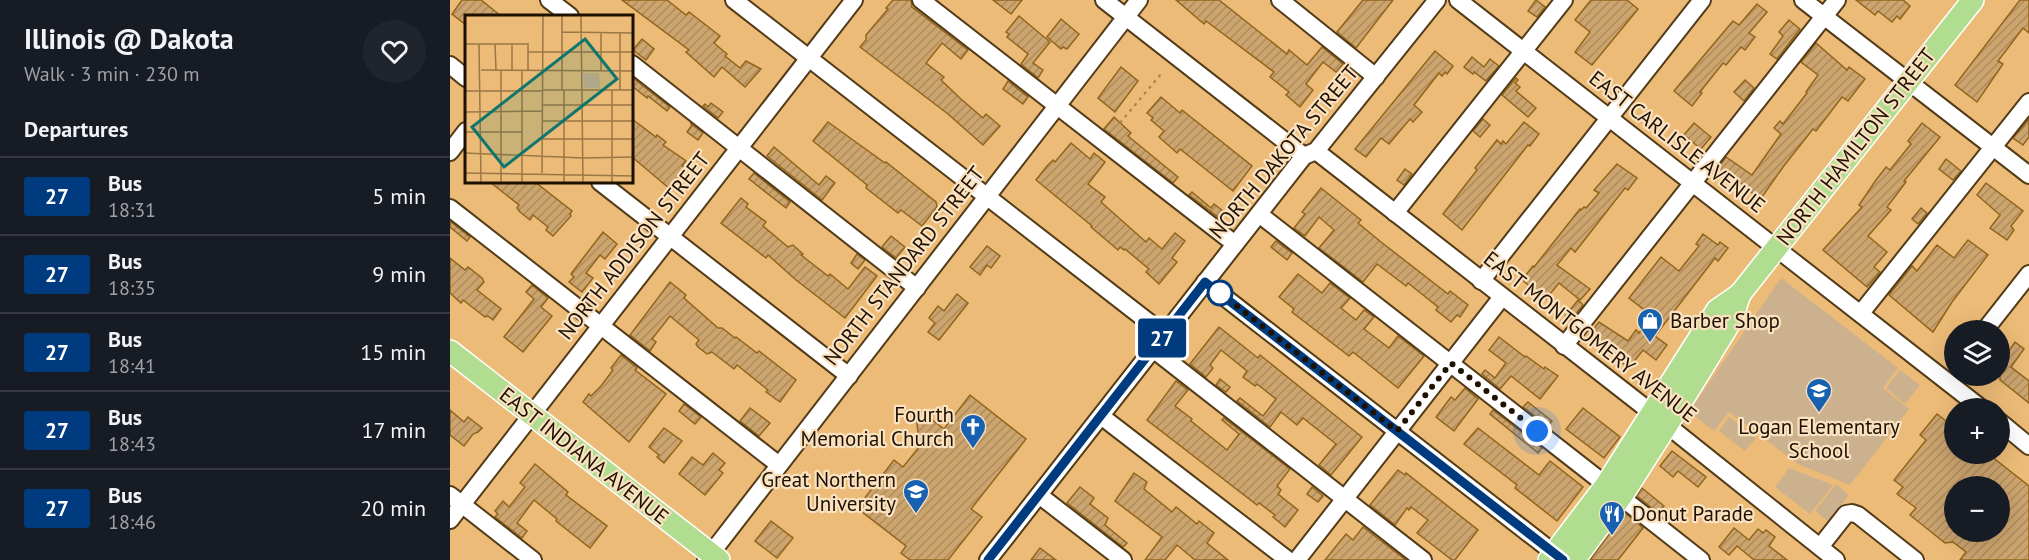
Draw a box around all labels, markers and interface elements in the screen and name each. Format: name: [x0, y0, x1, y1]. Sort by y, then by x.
inset map: [465, 15, 633, 183]
text: Illinois @ Dakota: [24, 20, 234, 57]
button: heart: [363, 20, 426, 83]
street label: NORTH HAMILTON STREET: [1770, 42, 1941, 251]
street label: NORTH DAKOTA STREET: [1203, 59, 1364, 244]
text: Walk · 3 min · 230 m: [24, 61, 200, 87]
street label: EAST CARLISLE AVENUE: [1584, 64, 1771, 219]
text: Departures: [24, 115, 128, 143]
street label: NORTH ADDISON STREET: [552, 146, 716, 345]
street label: NORTH STANDARD STREET: [817, 160, 990, 371]
text: Bus: [108, 169, 142, 197]
text: 5 min: [372, 182, 426, 210]
text: 27: [45, 183, 69, 210]
text: 18:31: [108, 197, 156, 223]
street label: EAST MONTGOMERY AVENUE: [1478, 245, 1702, 428]
text: Bus: [108, 247, 142, 275]
text: 9 min: [372, 260, 426, 288]
text: 27: [45, 261, 69, 288]
text: 18:35: [108, 275, 156, 301]
unlabelled marker: [1207, 280, 1233, 306]
shop icon: Barber Shop: [1635, 306, 1665, 344]
place label: Barber Shop: [1670, 307, 1780, 334]
line badge: 27: [1135, 318, 1189, 358]
map controls: [1944, 320, 2010, 542]
button: layers: [1944, 320, 2010, 386]
text: Bus: [108, 325, 142, 353]
text: 27: [1150, 325, 1174, 352]
text: 15 min: [360, 338, 426, 366]
text: 27: [45, 339, 69, 366]
text: 18:41: [108, 353, 156, 379]
school or university icon: Logan Elementary School: [1804, 376, 1834, 414]
street label: EAST INDIANA AVENUE: [494, 381, 674, 530]
button: +: [1944, 398, 2010, 464]
place label: Fourth Memorial Church: [801, 401, 954, 452]
text: Bus: [108, 403, 142, 431]
church icon: Fourth Memorial Church: [958, 412, 988, 450]
place label: Logan Elementary School: [1738, 413, 1900, 464]
text: 17 min: [362, 416, 426, 444]
your location: [1522, 416, 1552, 446]
text: 27: [45, 417, 69, 444]
text: 18:43: [108, 431, 156, 457]
place label: Great Northern University: [761, 466, 896, 517]
button: −: [1944, 476, 2010, 542]
school or university icon: Great Northern University: [901, 477, 931, 515]
text: Bus: [108, 481, 142, 509]
text: 20 min: [360, 494, 426, 522]
text: 27: [45, 495, 69, 522]
restaurant icon: Donut Parade: [1597, 499, 1627, 537]
place label: Donut Parade: [1632, 500, 1753, 527]
text: 18:46: [108, 509, 156, 535]

